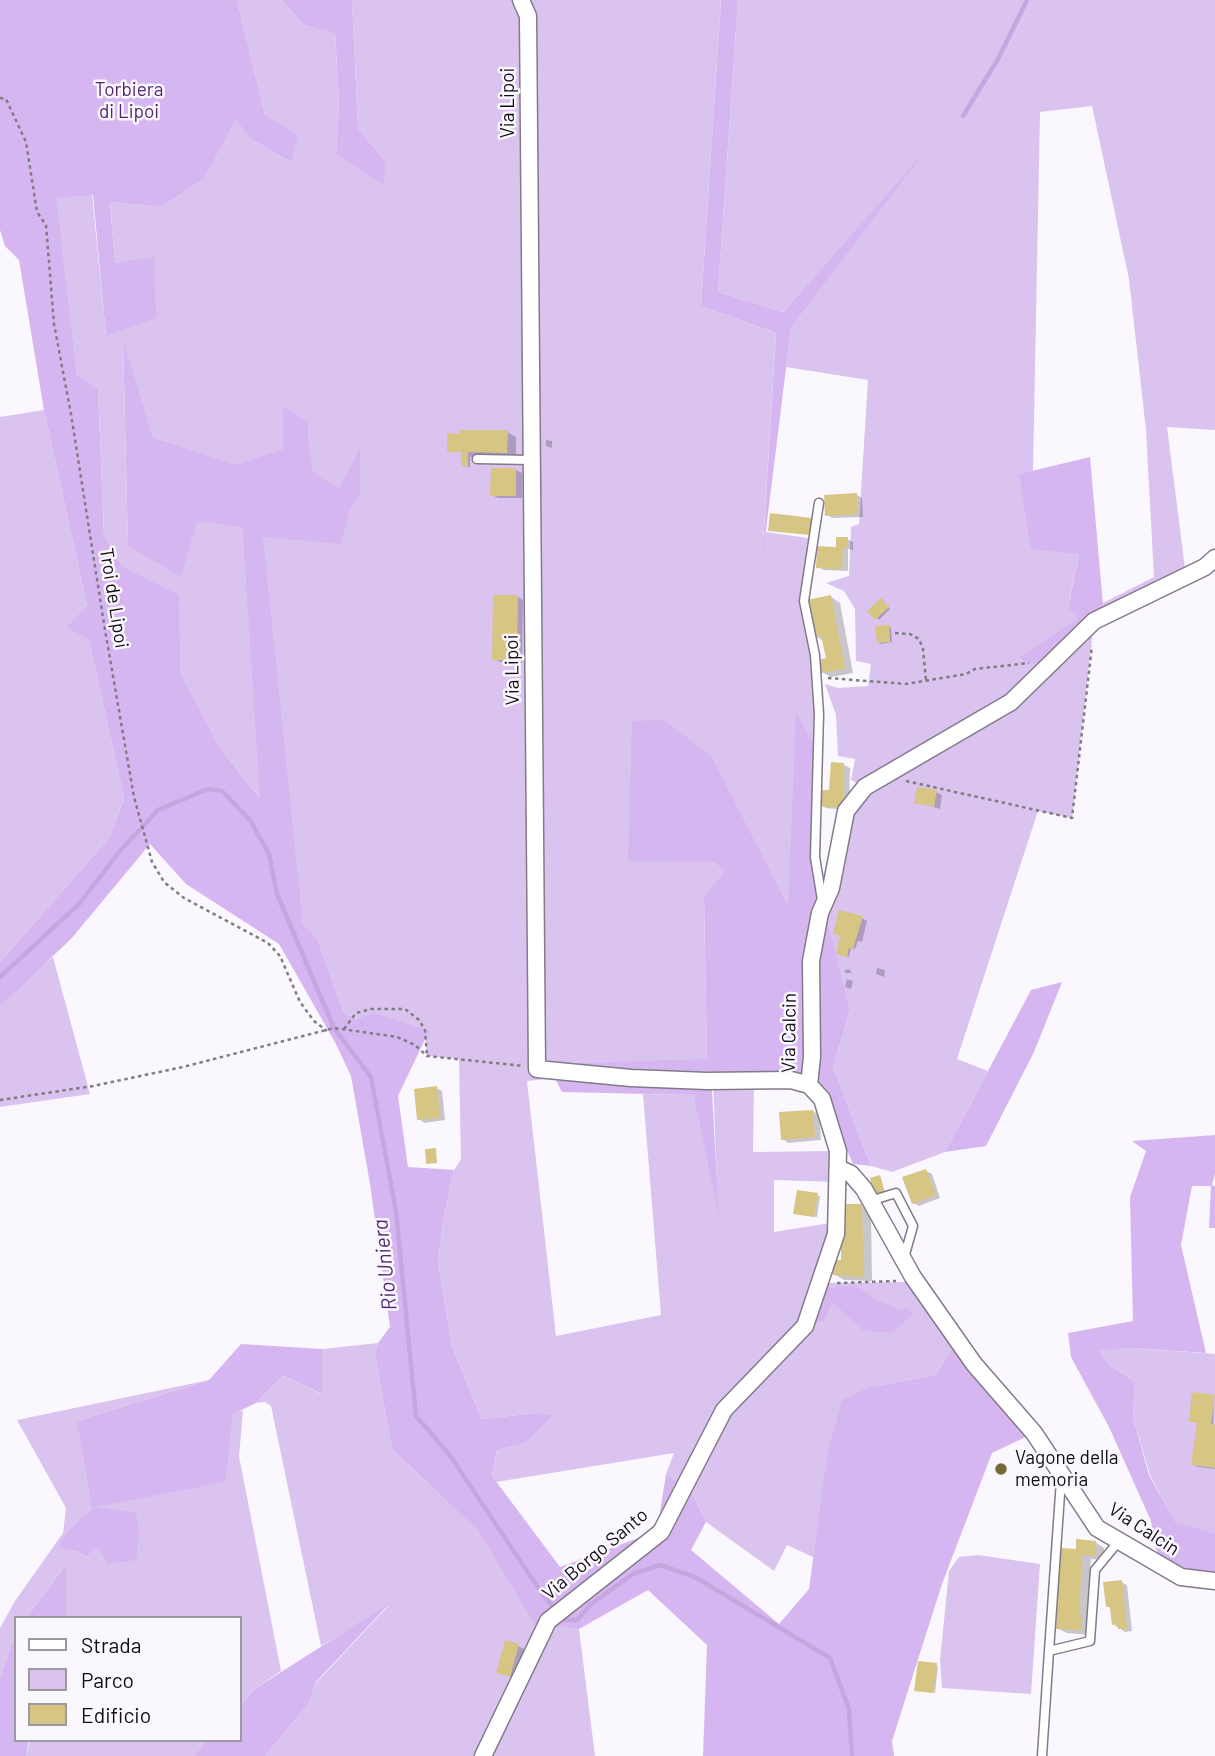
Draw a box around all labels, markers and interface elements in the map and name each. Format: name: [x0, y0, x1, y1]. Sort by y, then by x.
street label: Via Lipoi: [497, 68, 519, 138]
park label: Torbiera di Lipoi: [95, 79, 163, 123]
street label: Troi de Lipoi: [95, 546, 133, 650]
street label: Via Lipoi: [500, 634, 524, 706]
street label: Via Calcin: [777, 993, 801, 1073]
water label: Rio Uniera: [368, 1218, 402, 1312]
place label: Vagone della memoria: [1015, 1447, 1118, 1491]
marker: Vagone della memoria: [993, 1461, 1009, 1477]
street label: Via Calcin: [1104, 1498, 1184, 1560]
street label: Via Borgo Santo: [538, 1503, 652, 1605]
legend: [14, 1616, 242, 1742]
text: Strada: [81, 1632, 141, 1657]
text: Parco: [81, 1667, 134, 1692]
text: Edificio: [81, 1702, 151, 1727]

